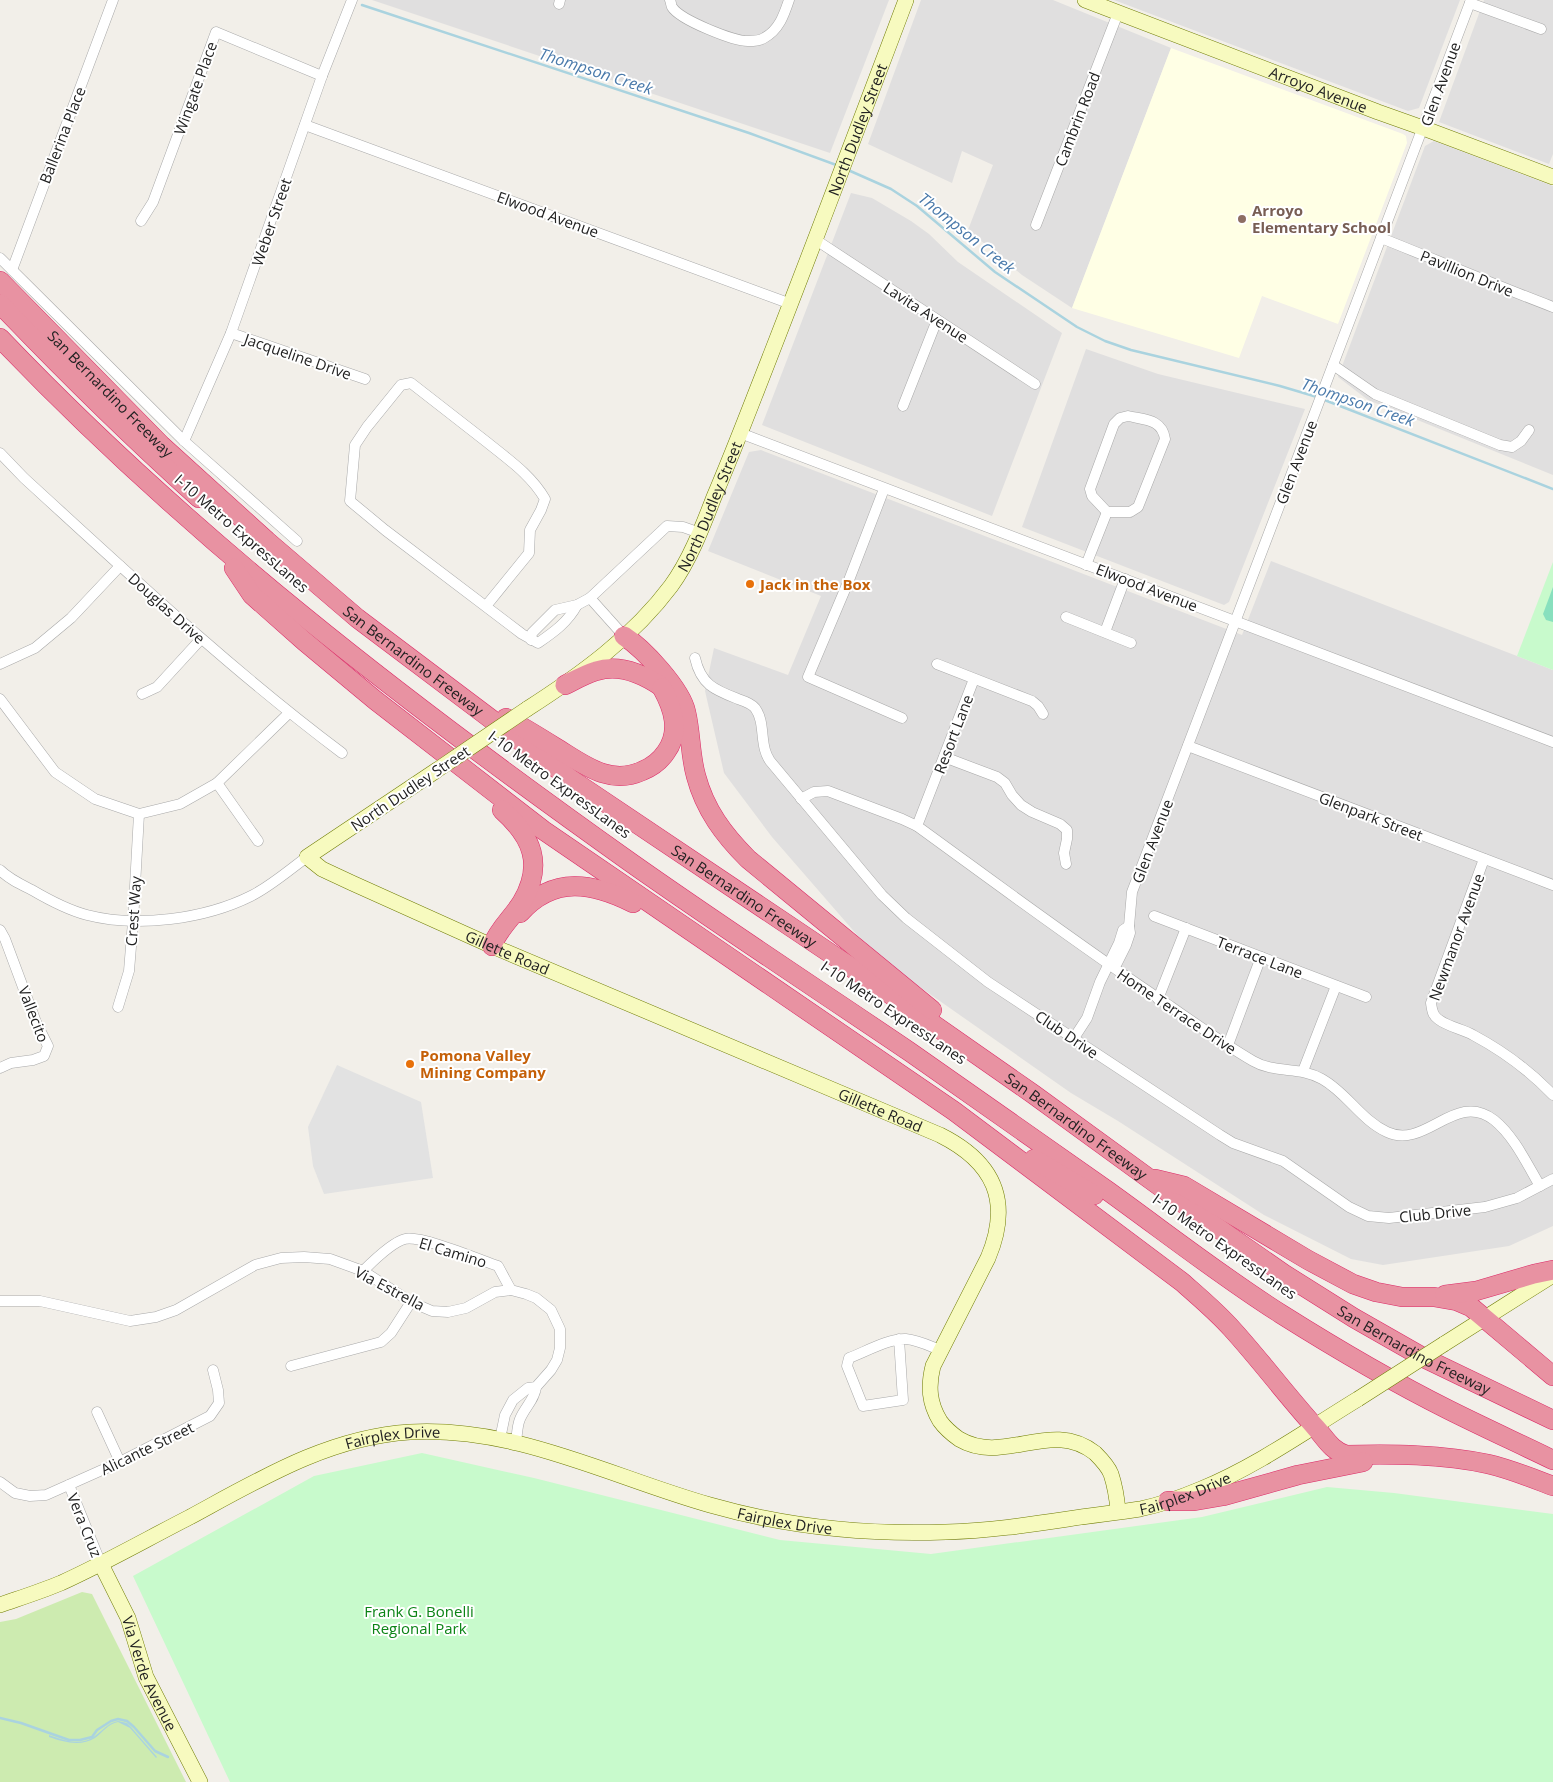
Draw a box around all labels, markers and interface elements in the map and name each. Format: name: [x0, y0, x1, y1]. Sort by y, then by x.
street label: Wingate Place: [169, 39, 221, 137]
street label: Glen Avenue: [1415, 39, 1465, 129]
water label: Thompson Creek: [536, 42, 657, 100]
street label: North Dudley Street: [823, 60, 891, 198]
street label: Arroyo Avenue: [1267, 61, 1370, 117]
street label: Cambrin Road: [1050, 69, 1104, 169]
street label: Ballerina Place: [34, 84, 90, 186]
street label: Weber Street: [247, 175, 295, 269]
street label: Elwood Avenue: [494, 186, 602, 242]
water label: Thompson Creek: [914, 187, 1021, 279]
place label: Arroyo Elementary School: [1252, 200, 1391, 237]
marker: Arroyo Elementary School: [1236, 213, 1248, 225]
street label: Pavillion Drive: [1417, 245, 1517, 301]
street label: Lavita Avenue: [880, 277, 972, 347]
street label: San Bernardino Freeway: [44, 326, 178, 462]
street label: Jacqueline Drive: [240, 328, 354, 384]
water label: Thompson Creek: [1299, 372, 1419, 432]
street label: Glen Avenue: [1271, 417, 1321, 507]
street label: North Dudley Street: [673, 438, 746, 575]
street label: I-10 Metro ExpressLanes: [171, 469, 313, 597]
street label: Elwood Avenue: [1093, 558, 1201, 616]
street label: Douglas Drive: [124, 568, 210, 648]
place label: Jack in the Box: [758, 574, 871, 594]
marker: Jack in the Box: [744, 578, 756, 590]
street label: San Bernardino Freeway: [339, 601, 488, 720]
street label: Resort Lane: [929, 692, 977, 776]
street label: I-10 Metro ExpressLanes: [485, 725, 635, 843]
street label: North Dudley Street: [347, 741, 473, 835]
street label: Glenpark Street: [1316, 787, 1426, 845]
street label: Glen Avenue: [1127, 796, 1177, 886]
street label: San Bernardino Freeway: [668, 840, 821, 952]
street label: Newmanor Avenue: [1424, 871, 1488, 1003]
street label: Crest Way: [121, 875, 145, 947]
street label: Gillette Road: [462, 925, 553, 979]
street label: Terrace Lane: [1214, 931, 1306, 983]
street label: I-10 Metro ExpressLanes: [817, 956, 971, 1068]
street label: Home Terrace Drive: [1113, 964, 1241, 1058]
street label: Vallecito: [14, 983, 54, 1045]
street label: Club Drive: [1031, 1006, 1103, 1062]
place label: Pomona Valley Mining Company: [420, 1045, 546, 1082]
marker: Pomona Valley Mining Company: [404, 1058, 416, 1070]
street label: San Bernardino Freeway: [1001, 1068, 1152, 1184]
street label: Gillette Road: [835, 1083, 926, 1137]
street label: I-10 Metro ExpressLanes: [1149, 1189, 1301, 1303]
street label: Club Drive: [1398, 1199, 1472, 1227]
street label: El Camino: [417, 1232, 489, 1272]
street label: Via Estrella: [352, 1261, 428, 1315]
street label: San Bernardino Freeway: [1334, 1300, 1495, 1399]
street label: Alicante Street: [97, 1417, 197, 1479]
street label: Fairplex Drive: [343, 1422, 441, 1453]
street label: Fairplex Drive: [1137, 1467, 1234, 1519]
street label: Vera Cruz: [63, 1490, 107, 1560]
street label: Fairplex Drive: [735, 1503, 833, 1538]
park label: Frank G. Bonelli Regional Park: [364, 1601, 474, 1638]
street label: Via Verde Avenue: [118, 1614, 182, 1734]

